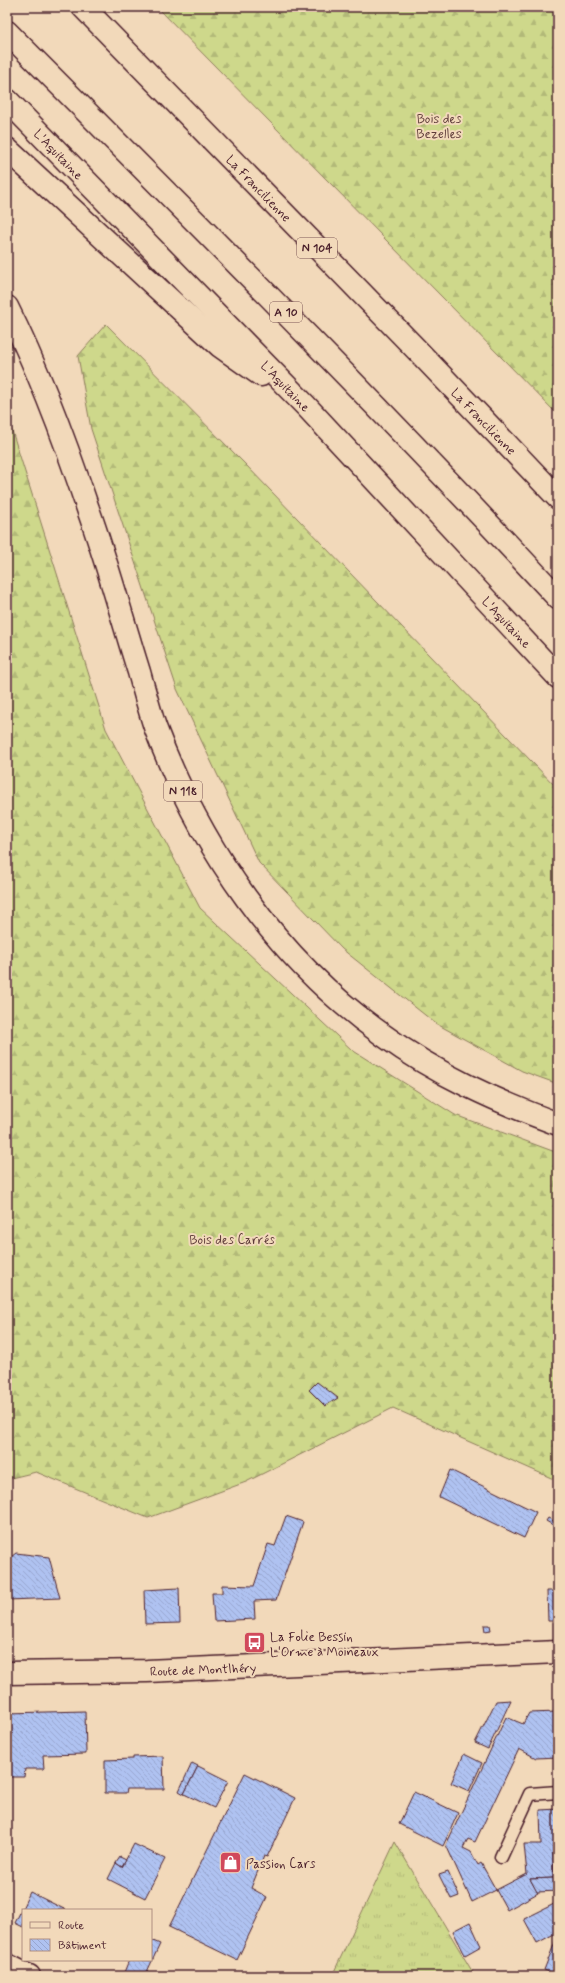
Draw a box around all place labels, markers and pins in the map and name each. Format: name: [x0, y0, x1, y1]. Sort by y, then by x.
place label: La Folie Bessin L'Orme à Moineaux: [270, 1629, 379, 1661]
bus stop icon: La Folie Bessin L'Orme à Moineaux: [242, 1630, 268, 1656]
shop icon: Passion Cars: [218, 1850, 244, 1876]
place label: Passion Cars: [246, 1856, 316, 1873]

